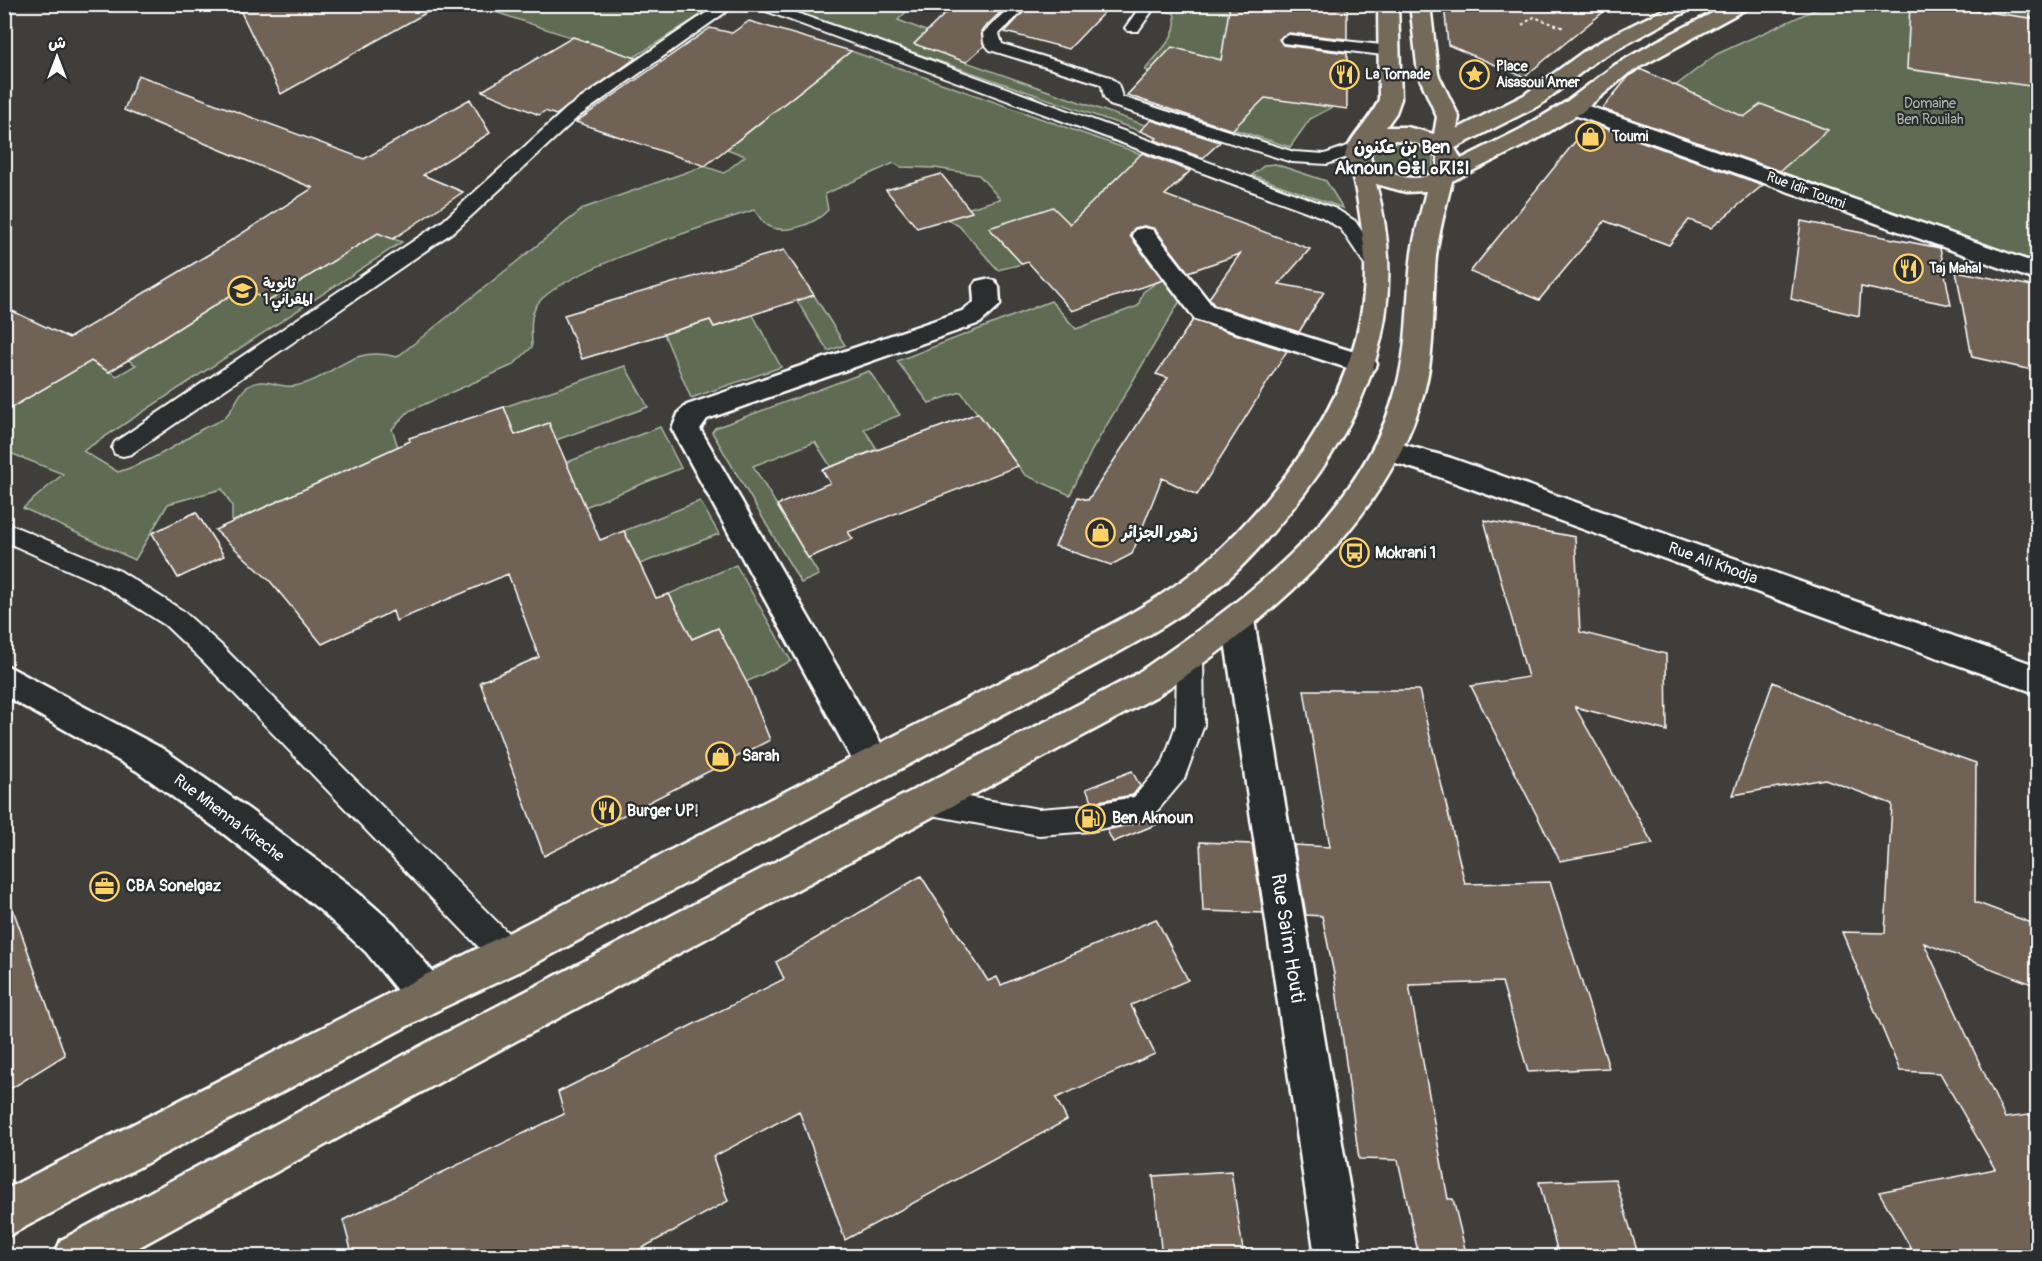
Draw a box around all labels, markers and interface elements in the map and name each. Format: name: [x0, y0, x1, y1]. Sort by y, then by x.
north arrow: [27, 27, 87, 87]
text: ش: [48, 33, 66, 53]
restaurant icon: La Tornade: [1328, 58, 1360, 90]
place icon: Place Aisasoui Amer: [1459, 58, 1491, 90]
place label: Place Aisasoui Amer: [1496, 58, 1581, 91]
place label: La Tornade: [1365, 66, 1432, 83]
park label: Domaine Ben Rouilah: [1896, 95, 1964, 128]
shop icon: Toumi: [1575, 120, 1607, 152]
place label: Toumi: [1611, 128, 1649, 145]
district label: بن عكنون Ben Aknoun ⴱⴻⵏ ⴰⴽⵏⵓⵏ: [1334, 136, 1470, 180]
street label: Rue Idir Toumi: [1764, 168, 1848, 212]
restaurant icon: Taj Mahal: [1892, 252, 1924, 284]
place label: Taj Mahal: [1928, 260, 1982, 277]
school or university icon: ثانوية المقراني 1: [226, 275, 258, 307]
place label: ثانوية المقراني 1: [263, 275, 313, 312]
shop icon: زهور الجزائر: [1085, 517, 1117, 549]
place label: زهور الجزائر: [1120, 523, 1198, 543]
bus stop icon: Mokrani 1: [1338, 537, 1370, 569]
street label: Rue Ali Khodja: [1665, 538, 1761, 588]
place label: Mokrani 1: [1375, 543, 1436, 563]
shop icon: Sarah: [705, 740, 737, 772]
place label: Sarah: [742, 746, 780, 766]
street label: Rue Mhenna Kireche: [170, 770, 288, 866]
restaurant icon: Burger UP!: [590, 795, 622, 827]
place label: Burger UP!: [627, 801, 699, 821]
fuel station icon: Ben Aknoun: [1075, 802, 1107, 834]
place label: Ben Aknoun: [1112, 808, 1193, 828]
office icon: CBA Sonelgaz: [89, 870, 121, 902]
street label: Rue Saïm Houti: [1265, 872, 1311, 1004]
place label: CBA Sonelgaz: [126, 876, 222, 896]

